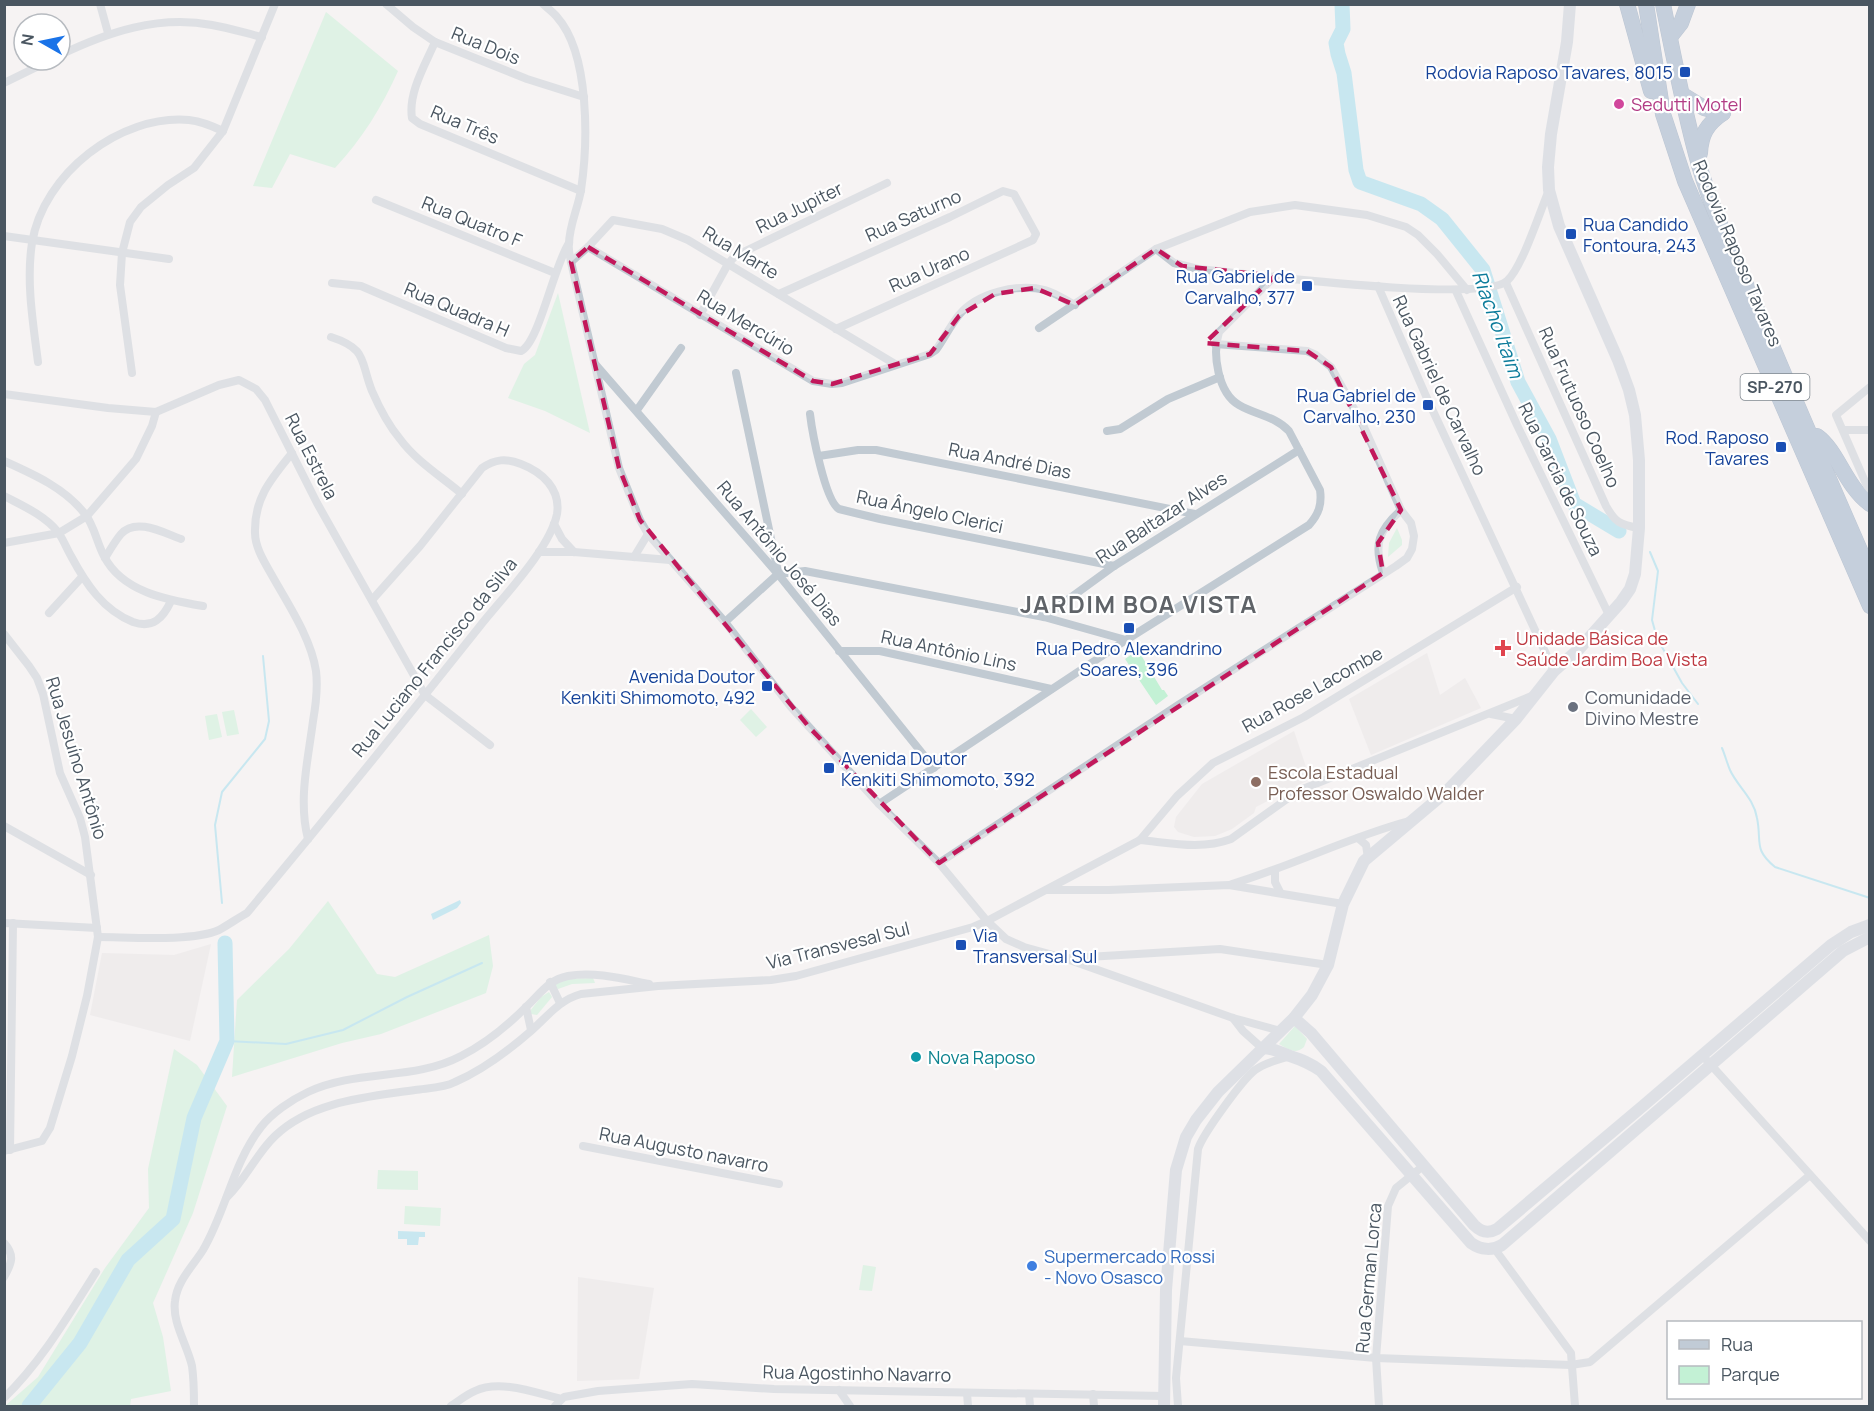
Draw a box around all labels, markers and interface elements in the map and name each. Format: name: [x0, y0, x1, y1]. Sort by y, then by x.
north arrow: [12, 12, 72, 72]
street label: Rua Dois: [448, 20, 524, 70]
text: N: [15, 32, 39, 47]
place label: Rodovia Raposo Tavares, 8015: [1426, 60, 1673, 84]
marker: Rodovia Raposo Tavares, 8015: [1678, 65, 1692, 79]
place label: Sedutti Motel: [1631, 92, 1742, 116]
marker: Sedutti Motel: [1612, 97, 1626, 111]
street label: Rua Três: [427, 99, 503, 149]
street label: Rodovia Raposo Tavares: [1688, 156, 1788, 350]
street label: Rua Jupiter: [752, 176, 847, 238]
street label: Rua Saturno: [861, 183, 965, 247]
street label: Rua Quatro F: [418, 190, 526, 252]
place label: Rua Candido Fontoura, 243: [1583, 212, 1696, 257]
street label: Rua Marte: [699, 220, 783, 284]
marker: Rua Candido Fontoura, 243: [1564, 227, 1578, 241]
street label: Rua Urano: [885, 241, 973, 297]
place label: Rua Gabriel de Carvalho, 377: [1176, 264, 1295, 309]
water label: Riacho Itaim: [1466, 266, 1531, 383]
street label: Rua Quadra H: [401, 276, 513, 342]
marker: Rua Gabriel de Carvalho, 377: [1300, 279, 1314, 293]
street label: Rua Mercúrio: [693, 283, 799, 361]
street label: Rua Gabriel de Carvalho: [1388, 291, 1492, 479]
street label: Rua Frutuoso Coelho: [1534, 323, 1626, 491]
road number: SP-270: [1740, 374, 1810, 400]
place label: Rua Gabriel de Carvalho, 230: [1297, 383, 1416, 428]
marker: Rua Gabriel de Carvalho, 230: [1421, 398, 1435, 412]
street label: Rua Garcia de Souza: [1513, 398, 1609, 560]
street label: Rua Estrela: [280, 409, 344, 503]
place label: Rod. Raposo Tavares: [1666, 425, 1769, 470]
street label: Rua André Dias: [947, 436, 1073, 484]
marker: Rod. Raposo Tavares: [1774, 440, 1788, 454]
street label: Rua Baltazar Alves: [1091, 466, 1231, 568]
street label: Rua Antônio José Dias: [712, 475, 848, 631]
street label: Rua Ângelo Clerici: [854, 484, 1006, 538]
street label: Rua Luciano Francisco da Silva: [346, 552, 522, 762]
district label: JARDIM BOA VISTA: [1020, 587, 1258, 620]
marker: Rua Pedro Alexandrino Soares, 396: [1122, 621, 1136, 635]
street label: Rua Antônio Lins: [879, 624, 1019, 676]
place label: Unidade Básica de Saúde Jardim Boa Vista: [1516, 626, 1708, 671]
place label: Rua Pedro Alexandrino Soares, 396: [1036, 636, 1222, 681]
marker: Unidade Básica de Saúde Jardim Boa Vista: [1494, 639, 1512, 657]
street label: Rua Rose Lacombe: [1237, 640, 1387, 738]
place label: Avenida Doutor Kenkiti Shimomoto, 492: [561, 664, 756, 709]
street label: Rua Jesuíno Antônio: [41, 674, 113, 842]
marker: Avenida Doutor Kenkiti Shimomoto, 492: [760, 679, 774, 693]
place label: Comunidade Divino Mestre: [1585, 685, 1699, 730]
marker: Comunidade Divino Mestre: [1566, 700, 1580, 714]
place label: Avenida Doutor Kenkiti Shimomoto, 392: [841, 746, 1035, 791]
place label: Escola Estadual Professor Oswaldo Walder: [1268, 760, 1485, 805]
marker: Avenida Doutor Kenkiti Shimomoto, 392: [822, 761, 836, 775]
marker: Escola Estadual Professor Oswaldo Walder: [1249, 775, 1263, 789]
street label: Via Transvesal Sul: [764, 916, 912, 974]
place label: Via Transversal Sul: [973, 923, 1097, 968]
marker: Via Transversal Sul: [954, 938, 968, 952]
place label: Nova Raposo: [928, 1045, 1035, 1069]
marker: Nova Raposo: [909, 1050, 923, 1064]
street label: Rua Augusto navarro: [597, 1121, 771, 1177]
street label: Rua German Lorca: [1349, 1202, 1387, 1354]
place label: Supermercado Rossi - Novo Osasco: [1044, 1244, 1215, 1289]
marker: Supermercado Rossi - Novo Osasco: [1025, 1259, 1039, 1273]
legend: [1667, 1321, 1862, 1399]
text: Rua: [1721, 1332, 1753, 1356]
street label: Rua Agostinho Navarro: [762, 1359, 952, 1387]
text: Parque: [1721, 1362, 1780, 1386]

